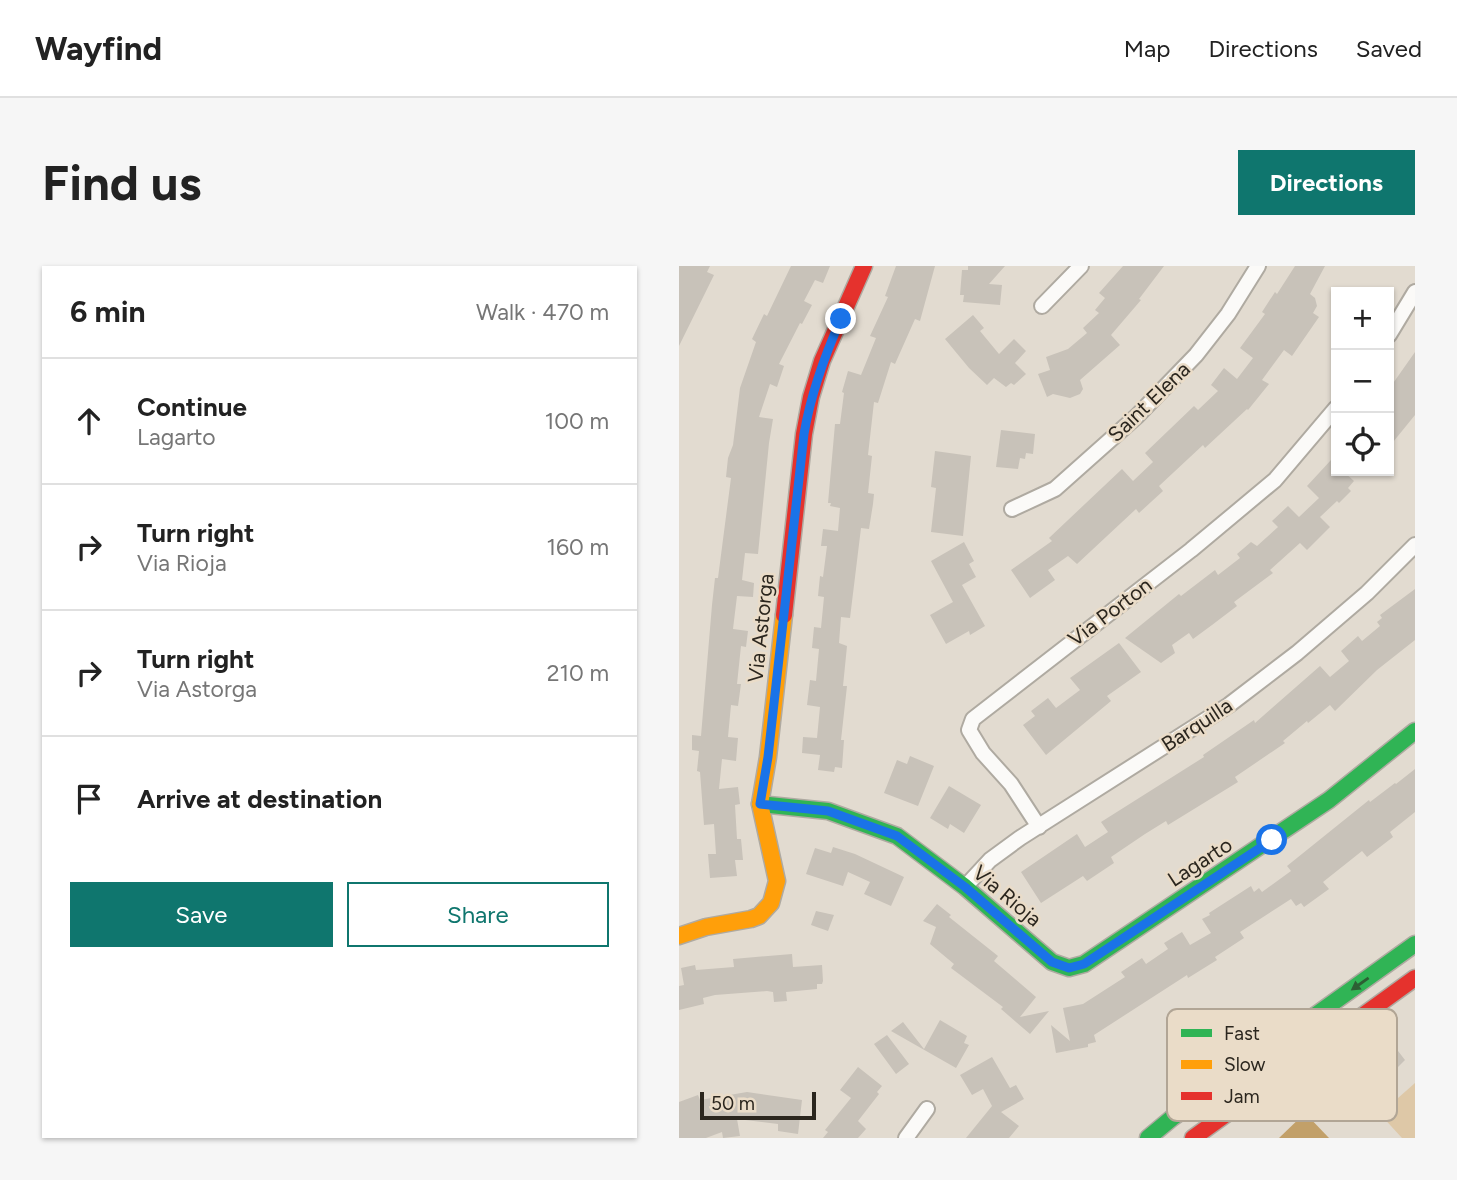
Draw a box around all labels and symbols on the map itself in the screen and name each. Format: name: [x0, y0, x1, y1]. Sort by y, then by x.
route end: [825, 303, 856, 334]
street label: Saint Elena: [1102, 356, 1195, 447]
street label: Via Astorga: [742, 572, 779, 684]
street label: Via Porton: [1063, 572, 1156, 651]
street label: Barquilla: [1157, 692, 1237, 757]
route start: [1256, 824, 1287, 855]
street label: Lagarto: [1163, 832, 1237, 892]
street label: Via Rioja: [968, 860, 1047, 932]
one-way arrow: [1351, 977, 1369, 991]
legend: [1167, 1009, 1397, 1121]
text: Fast: [1224, 1022, 1260, 1045]
text: Slow: [1224, 1053, 1266, 1076]
text: Jam: [1224, 1085, 1260, 1108]
scale bar: [700, 1089, 815, 1121]

